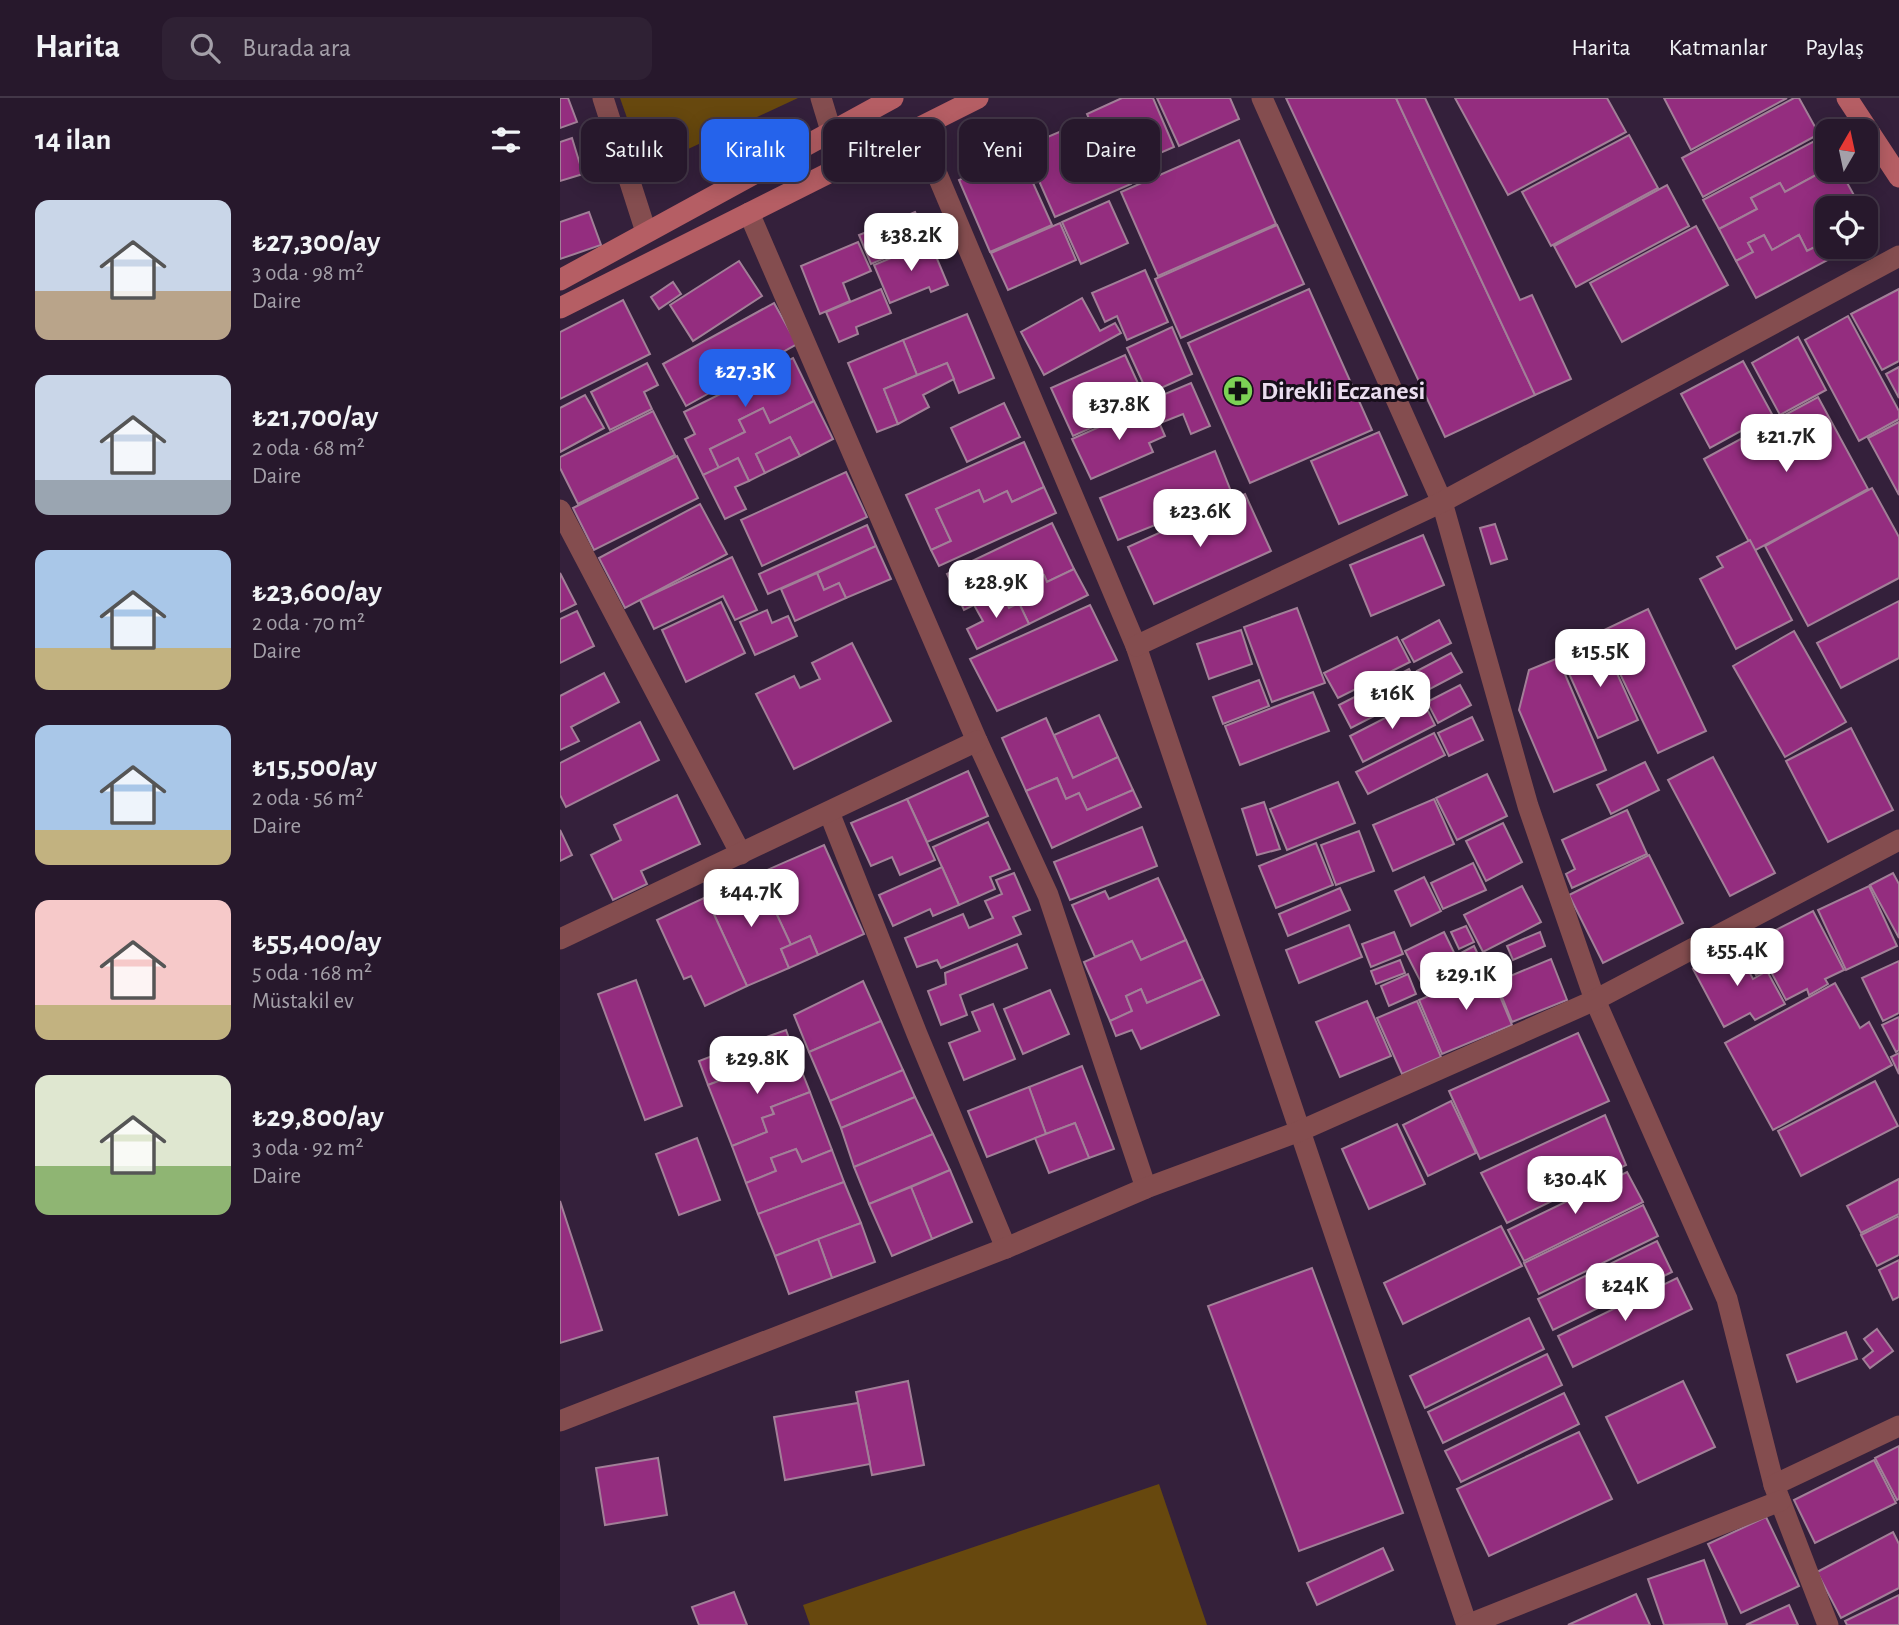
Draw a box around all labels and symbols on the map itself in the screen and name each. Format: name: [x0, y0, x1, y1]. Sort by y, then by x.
north arrow: [1815, 119, 1878, 182]
pin: ₺38.2K: [854, 214, 968, 273]
pin: ₺27.3K: [688, 350, 802, 409]
pharmacy icon: Direkli Eczanesi: [1221, 374, 1255, 408]
place label: Direkli Eczanesi: [1261, 378, 1425, 404]
pin: ₺37.8K: [1062, 382, 1176, 442]
pin: ₺21.7K: [1729, 414, 1843, 474]
pin: ₺23.6K: [1143, 490, 1257, 549]
pin: ₺28.9K: [939, 560, 1053, 620]
pin: ₺15.5K: [1543, 630, 1657, 689]
pin: ₺16K: [1351, 672, 1433, 731]
pin: ₺44.7K: [694, 870, 808, 929]
pin: ₺55.4K: [1680, 928, 1794, 988]
pin: ₺29.1K: [1409, 953, 1523, 1012]
pin: ₺29.8K: [700, 1037, 814, 1096]
pin: ₺30.4K: [1518, 1156, 1632, 1216]
pin: ₺24K: [1584, 1264, 1666, 1323]

